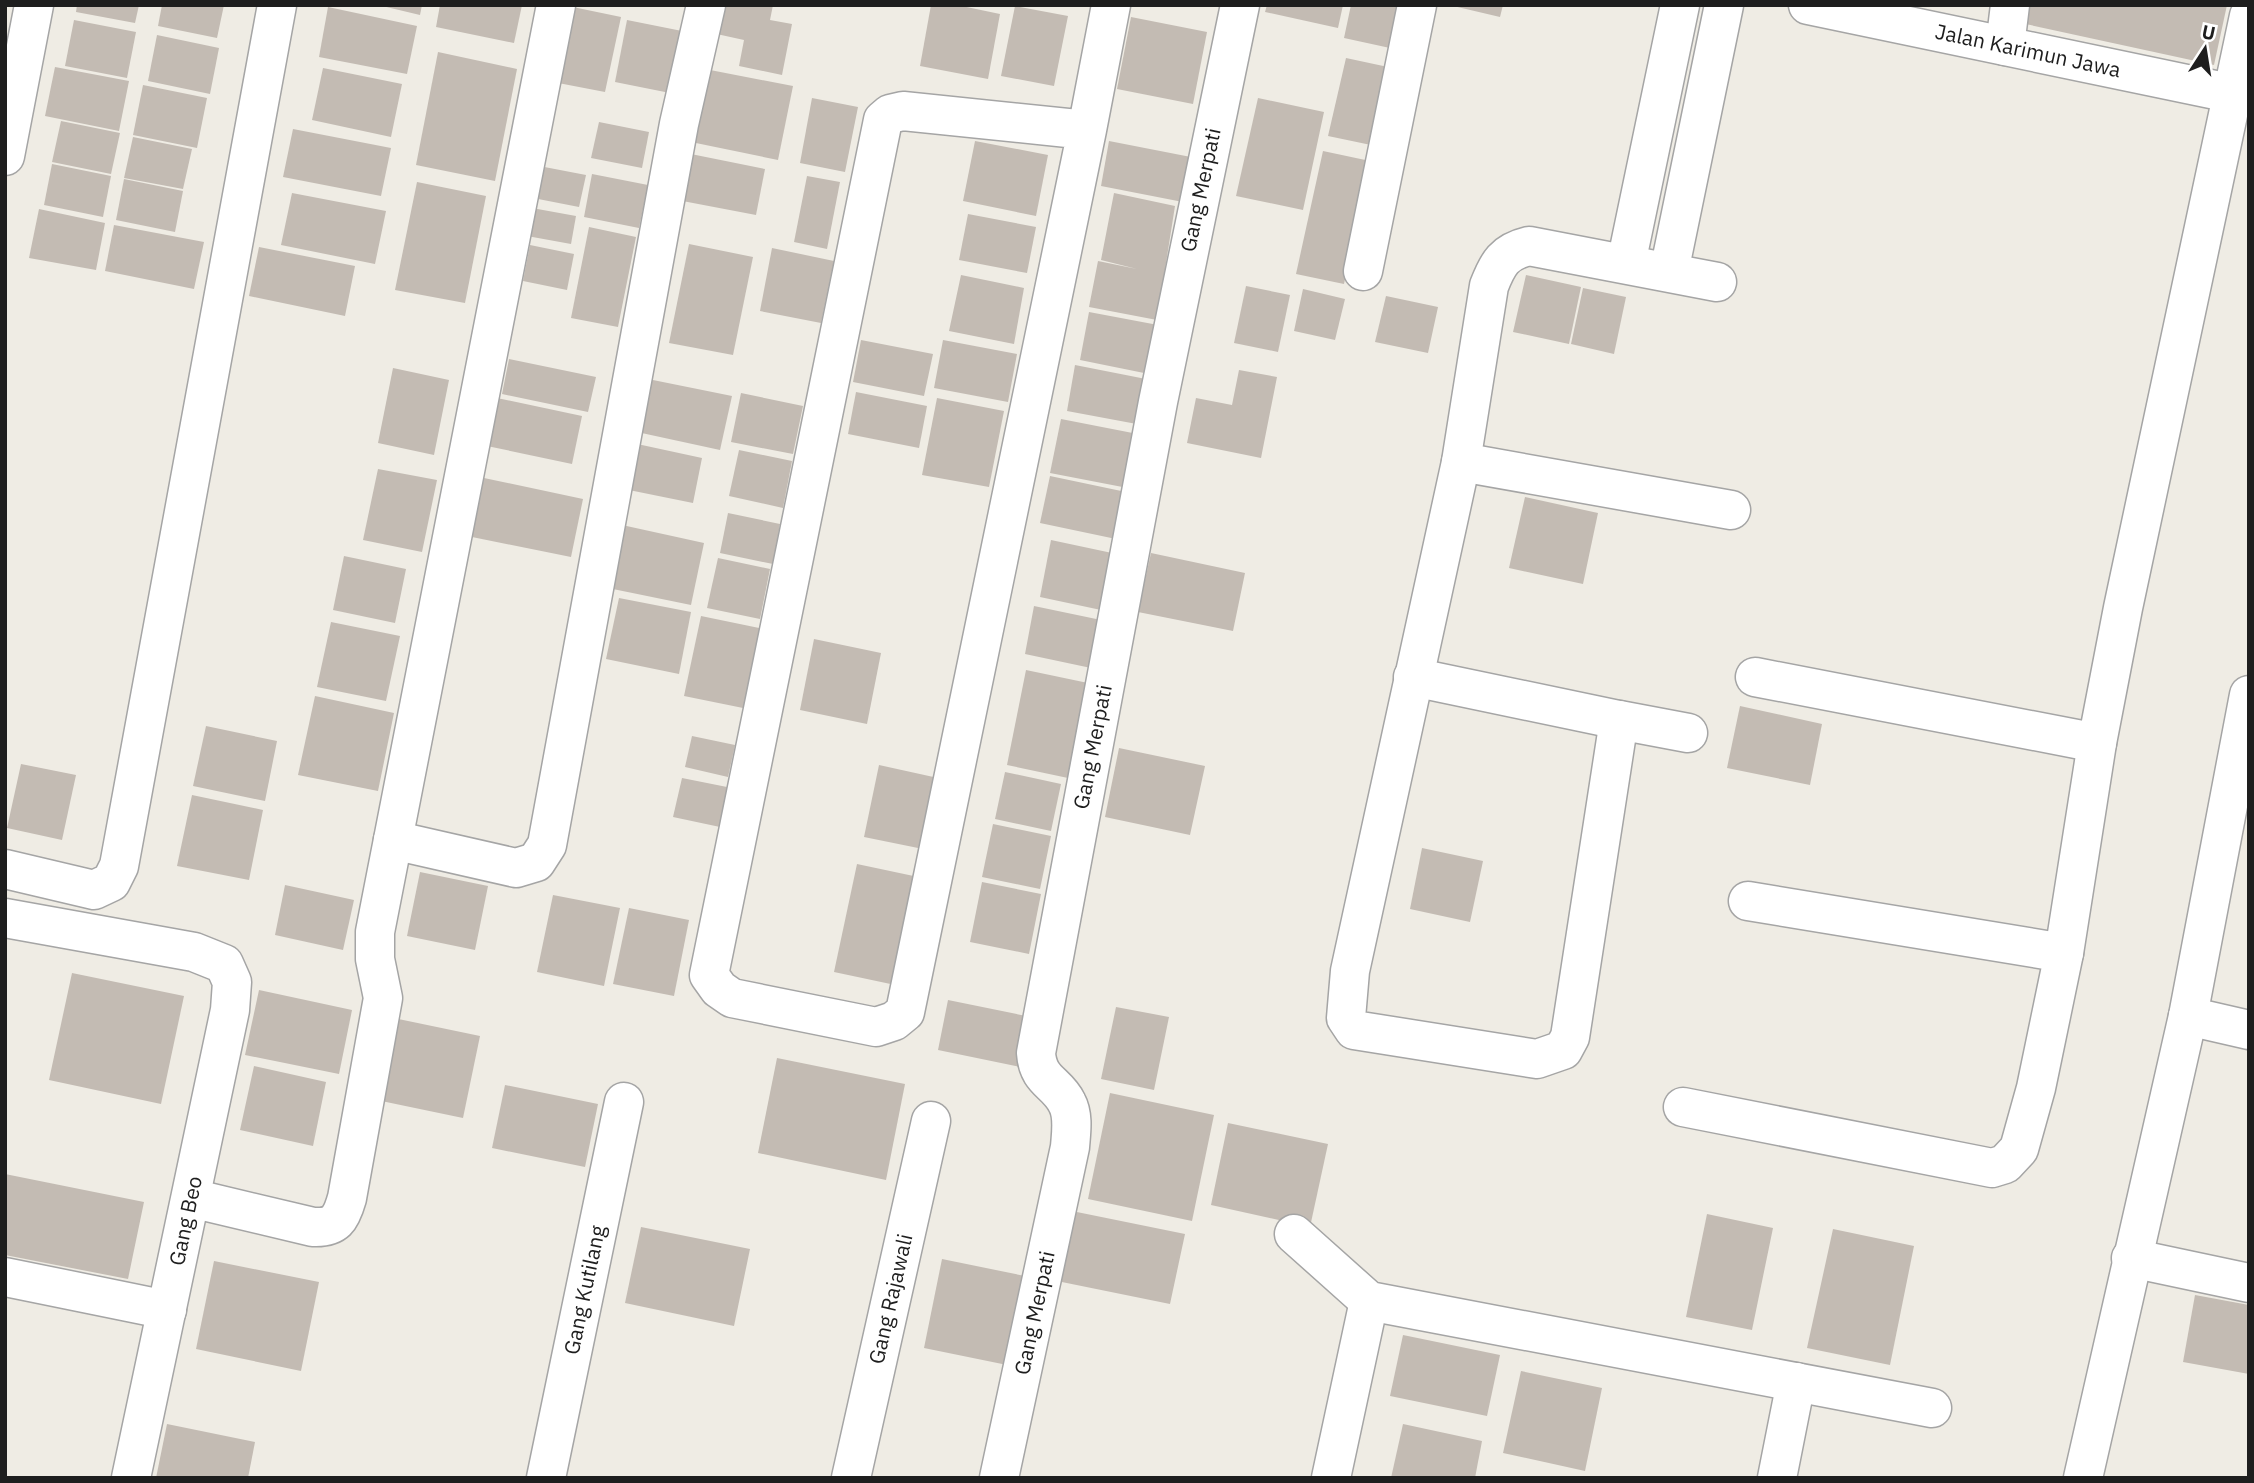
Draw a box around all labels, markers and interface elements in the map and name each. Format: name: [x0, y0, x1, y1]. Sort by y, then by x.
north arrow: [2170, 14, 2240, 84]
street label: Jalan Karimun Jawa: [1933, 17, 2124, 83]
text: U: [2200, 19, 2217, 45]
street label: Gang Merpati: [1173, 125, 1227, 254]
street label: Gang Merpati: [1066, 682, 1118, 811]
street label: Gang Beo: [162, 1173, 208, 1268]
street label: Gang Kutilang: [557, 1223, 611, 1357]
street label: Gang Rajawali: [861, 1231, 919, 1367]
street label: Gang Merpati: [1007, 1248, 1061, 1377]

